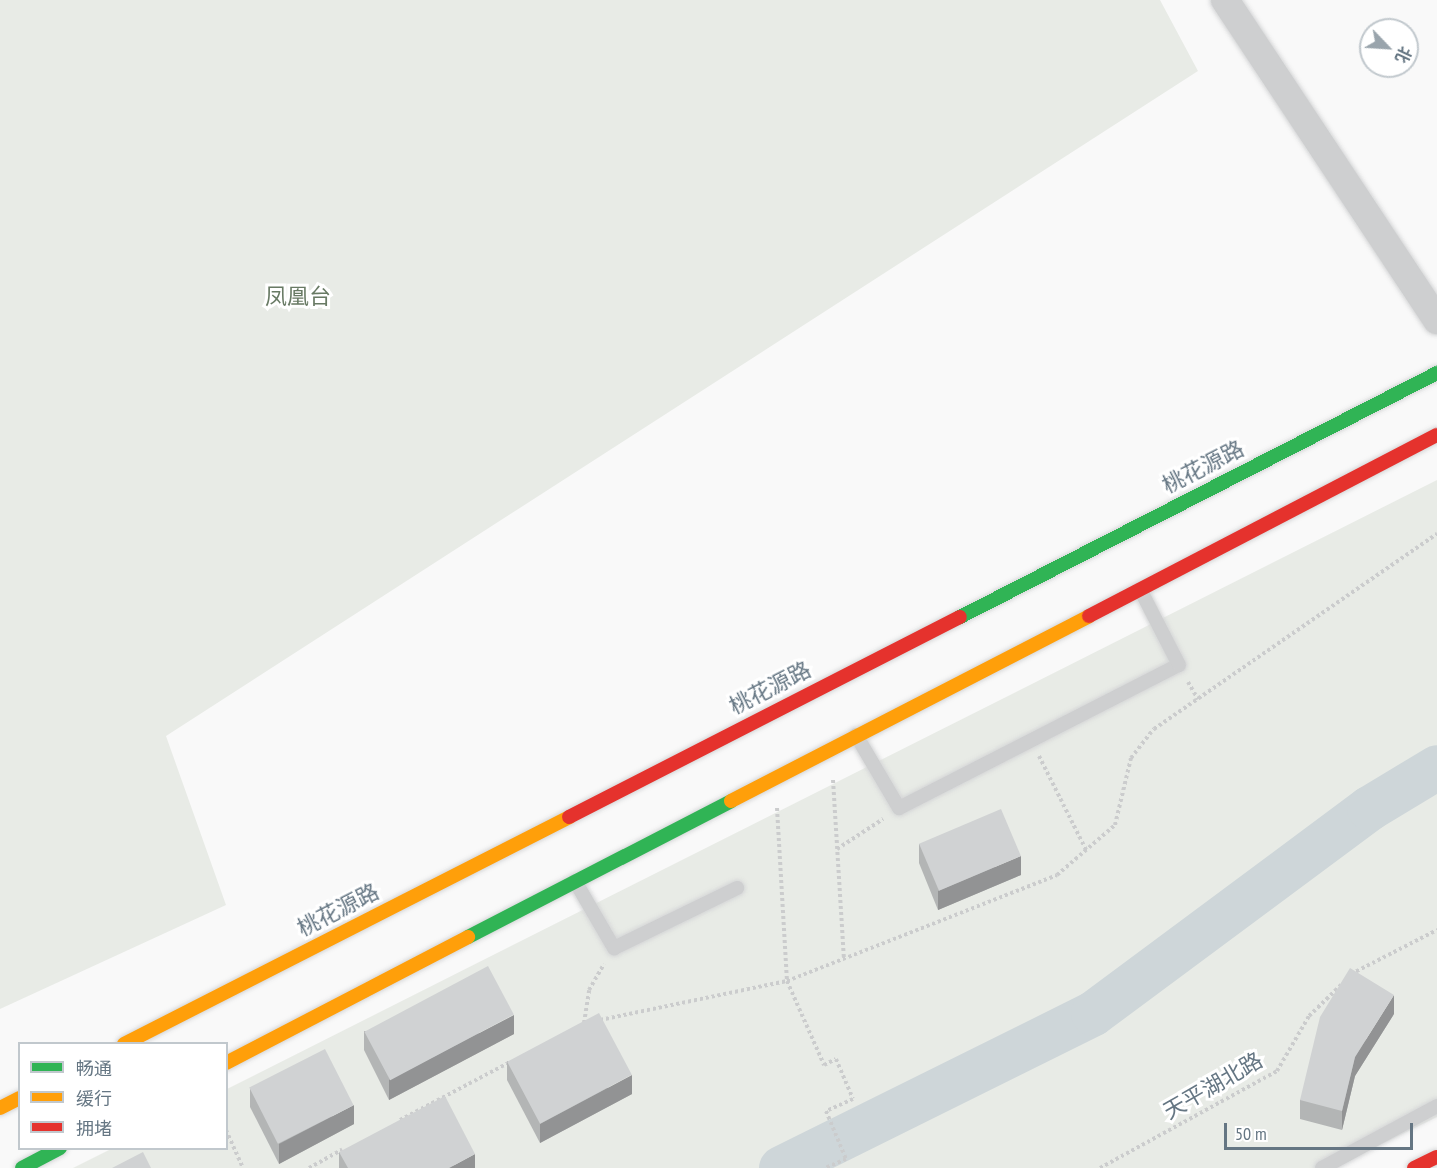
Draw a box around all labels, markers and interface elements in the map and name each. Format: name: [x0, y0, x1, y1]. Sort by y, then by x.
north arrow: [1359, 18, 1419, 78]
text: 北: [1391, 43, 1416, 66]
park label: 凤凰台: [265, 284, 331, 310]
street label: 桃花源路: [1158, 435, 1248, 499]
street label: 桃花源路: [725, 656, 815, 720]
street label: 桃花源路: [293, 878, 383, 942]
legend: [18, 1042, 228, 1150]
street label: 天平湖北路: [1159, 1047, 1267, 1125]
text: 畅通: [76, 1057, 112, 1080]
text: 缓行: [76, 1087, 112, 1110]
scale bar: [1227, 1111, 1416, 1149]
text: 拥堵: [76, 1117, 112, 1140]
text: 50 m: [1235, 1122, 1267, 1145]

